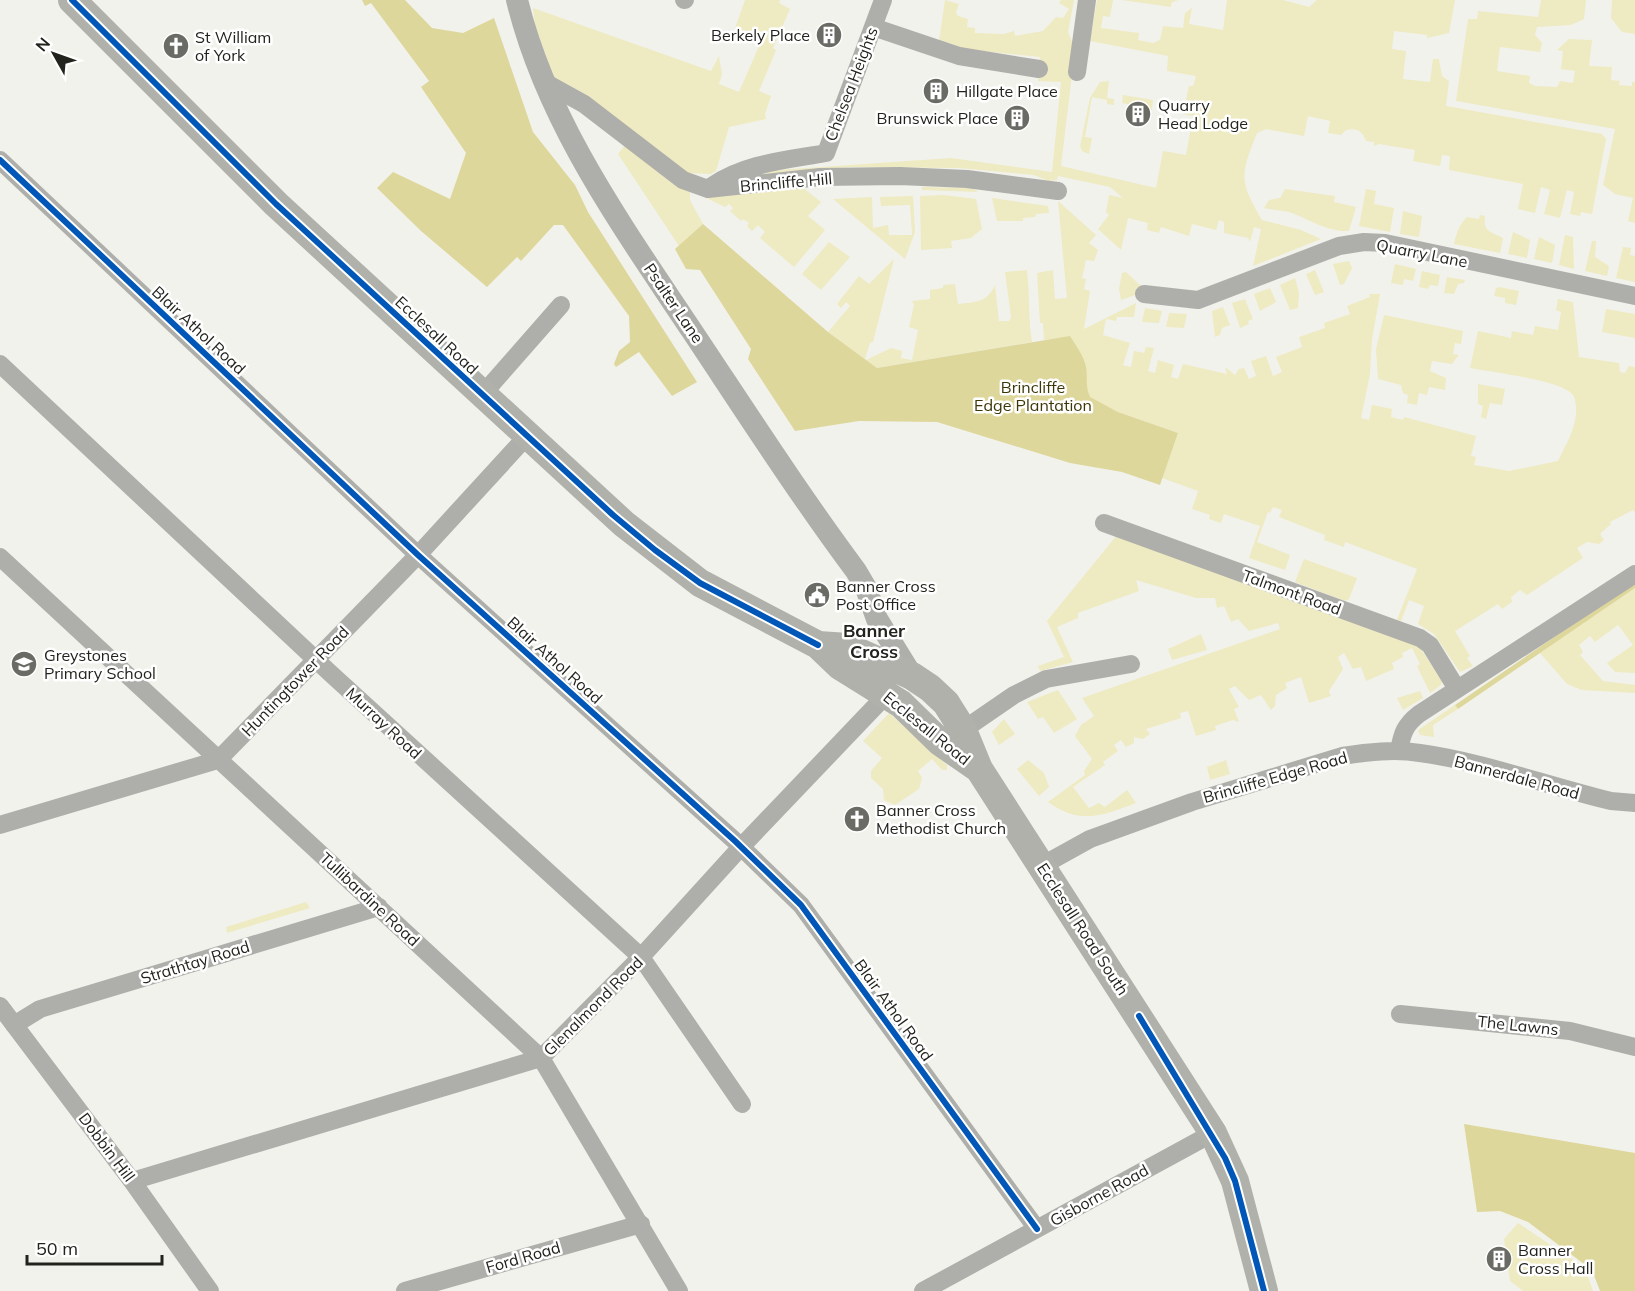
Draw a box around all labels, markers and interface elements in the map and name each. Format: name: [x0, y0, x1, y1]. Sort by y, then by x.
building icon: Berkely Place: [814, 20, 844, 50]
north arrow: [24, 24, 84, 84]
street label: Chelsea Heights: [820, 24, 882, 144]
place label: Berkely Place: [711, 25, 810, 45]
place label: St William of York: [195, 27, 271, 65]
church icon: St William of York: [161, 31, 191, 61]
text: N: [31, 33, 54, 55]
building icon: Hillgate Place: [921, 76, 951, 106]
place label: Hillgate Place: [956, 81, 1058, 101]
place label: Quarry Head Lodge: [1158, 95, 1248, 133]
building icon: Quarry Head Lodge: [1123, 99, 1153, 129]
building icon: Brunswick Place: [1002, 103, 1032, 133]
place label: Brunswick Place: [877, 108, 998, 128]
street label: Brincliffe Hill: [739, 168, 833, 196]
street label: Quarry Lane: [1375, 234, 1469, 272]
street label: Psalter Lane: [640, 259, 708, 347]
street label: Blair Athol Road: [148, 281, 250, 379]
street label: Ecclesall Road: [391, 292, 483, 378]
park label: Brincliffe Edge Plantation: [974, 377, 1092, 415]
street label: Talmont Road: [1240, 565, 1344, 619]
place label: Banner Cross Post Office: [836, 576, 936, 614]
public building icon: Banner Cross Post Office: [802, 580, 832, 610]
street label: Blair Athol Road: [503, 612, 607, 708]
district label: Banner Cross: [843, 619, 906, 663]
street label: Huntingtower Road: [237, 622, 353, 740]
place label: Greystones Primary School: [44, 645, 156, 683]
school or university icon: Greystones Primary School: [9, 649, 39, 679]
street label: Murray Road: [342, 683, 426, 763]
street label: Ecclesall Road: [879, 687, 975, 769]
street label: Brincliffe Edge Road: [1200, 747, 1350, 807]
street label: Bannerdale Road: [1452, 751, 1582, 803]
place label: Banner Cross Methodist Church: [876, 800, 1006, 838]
church icon: Banner Cross Methodist Church: [842, 804, 872, 834]
street label: Tullibardine Road: [316, 848, 424, 950]
street label: Ecclesall Road South: [1033, 859, 1133, 999]
street label: Strathtay Road: [138, 936, 252, 988]
street label: Glenalmond Road: [539, 952, 647, 1060]
street label: Blair Athol Road: [850, 955, 938, 1065]
street label: The Lawns: [1476, 1011, 1560, 1039]
street label: Dobbin Hill: [75, 1108, 139, 1186]
street label: Gisborne Road: [1046, 1160, 1152, 1230]
scale bar: [27, 1228, 162, 1266]
text: 50 m: [36, 1237, 78, 1260]
street label: Ford Road: [483, 1237, 563, 1277]
place label: Banner Cross Hall: [1518, 1240, 1593, 1278]
building icon: Banner Cross Hall: [1484, 1244, 1514, 1274]

